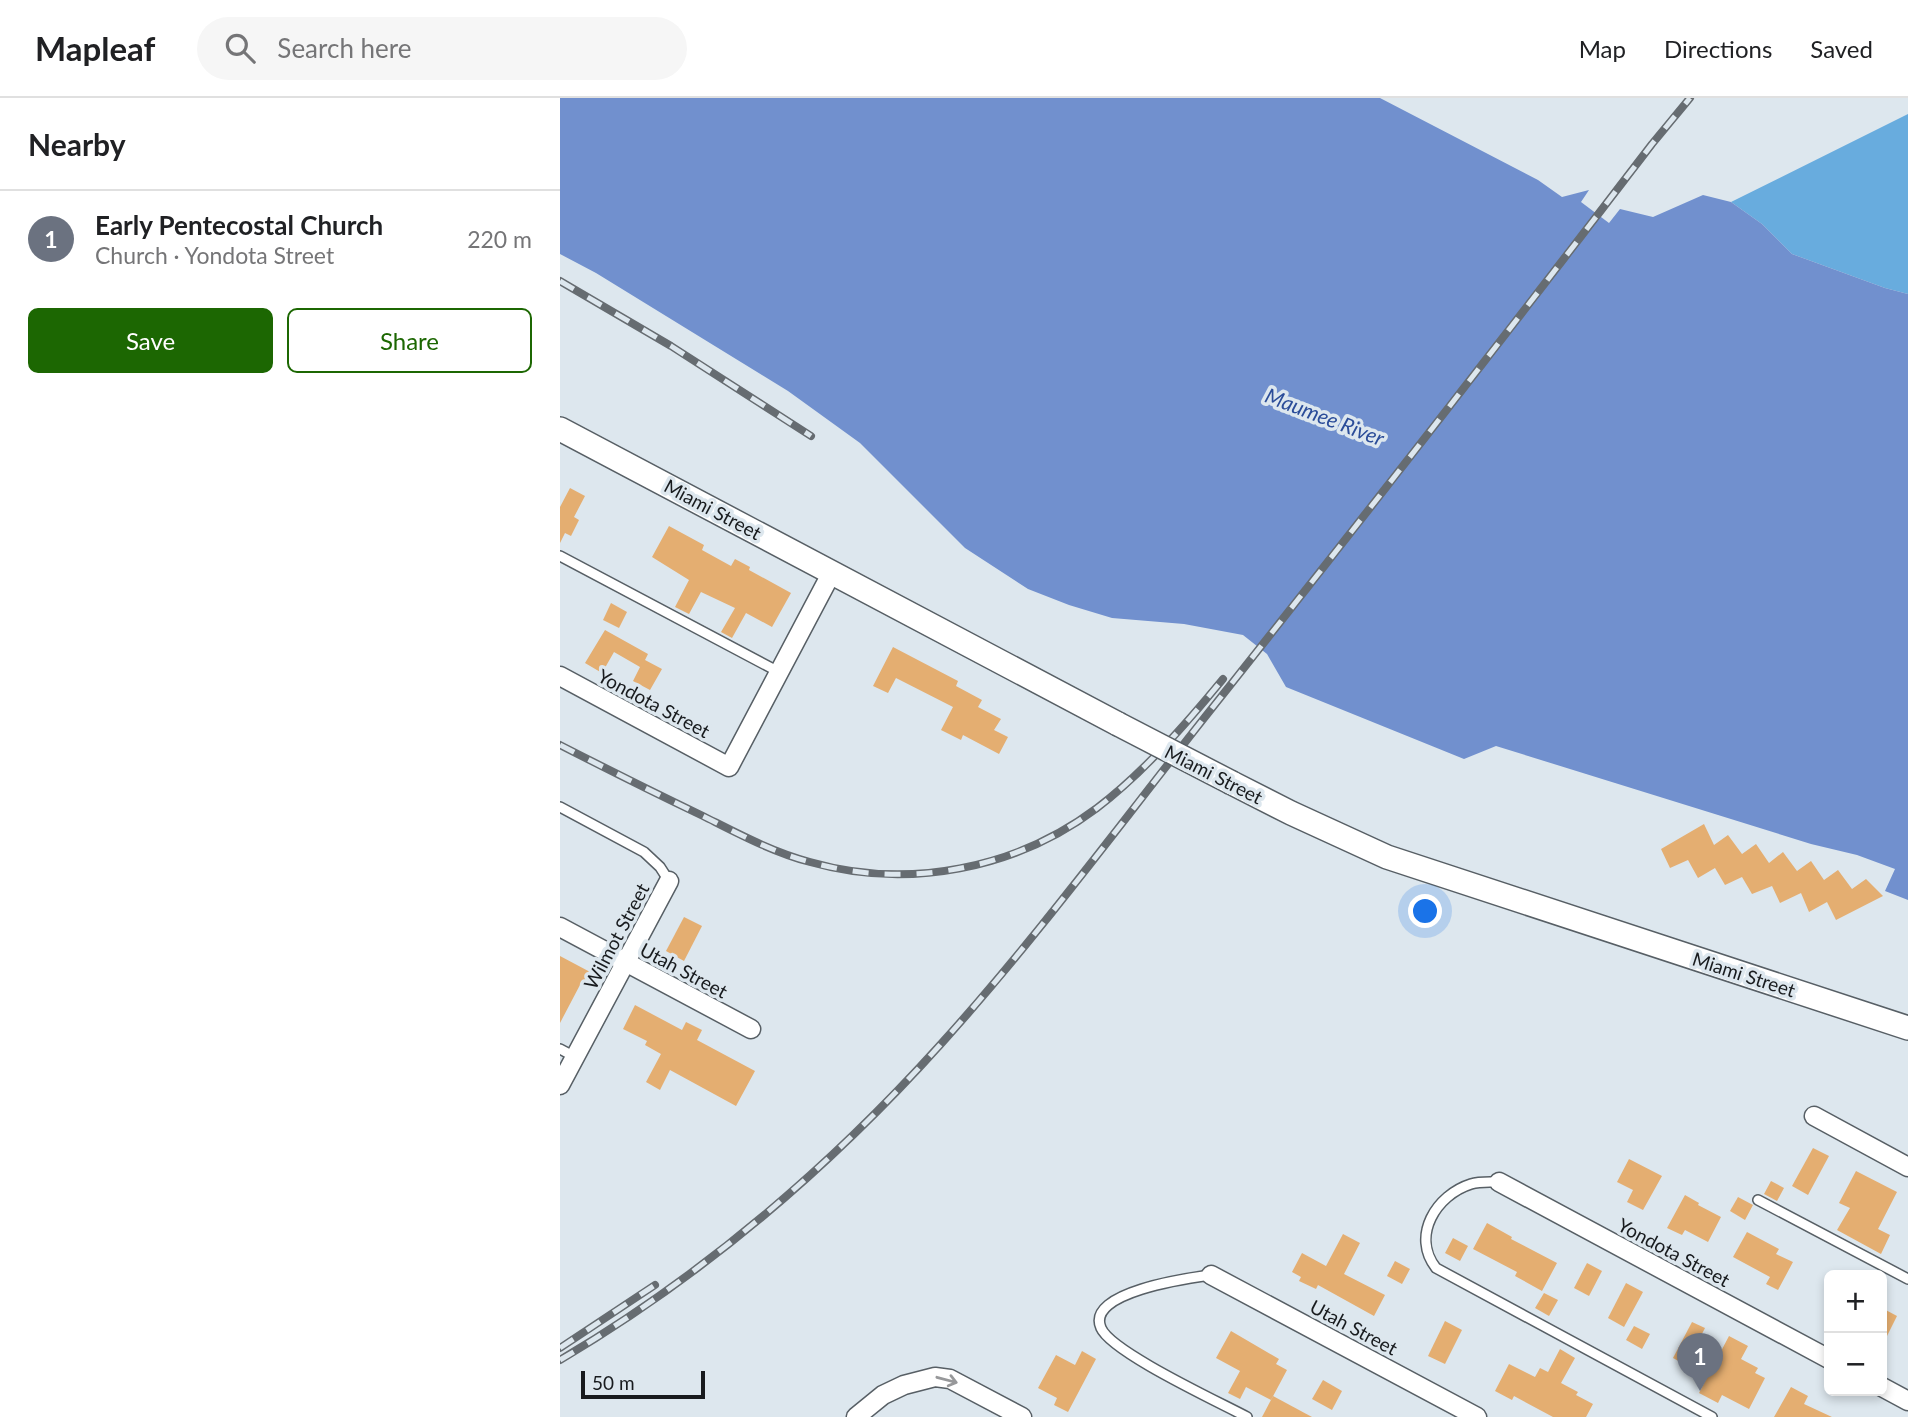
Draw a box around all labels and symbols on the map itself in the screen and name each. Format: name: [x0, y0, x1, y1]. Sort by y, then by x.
water label: Maumee River: [1262, 382, 1389, 450]
street label: Miami Street: [661, 474, 766, 544]
street label: Yondota Street: [594, 664, 714, 742]
street label: Miami Street: [1161, 740, 1267, 809]
street label: Wilmot Street: [578, 879, 654, 993]
your location: [1408, 894, 1442, 928]
street label: Utah Street: [636, 937, 732, 1003]
street label: Miami Street: [1690, 947, 1798, 1001]
street label: Yondota Street: [1614, 1213, 1734, 1291]
street label: Utah Street: [1306, 1294, 1402, 1360]
pin: 1: [1677, 1333, 1723, 1391]
scale bar: [581, 1368, 705, 1400]
one-way arrow: [936, 1374, 958, 1387]

